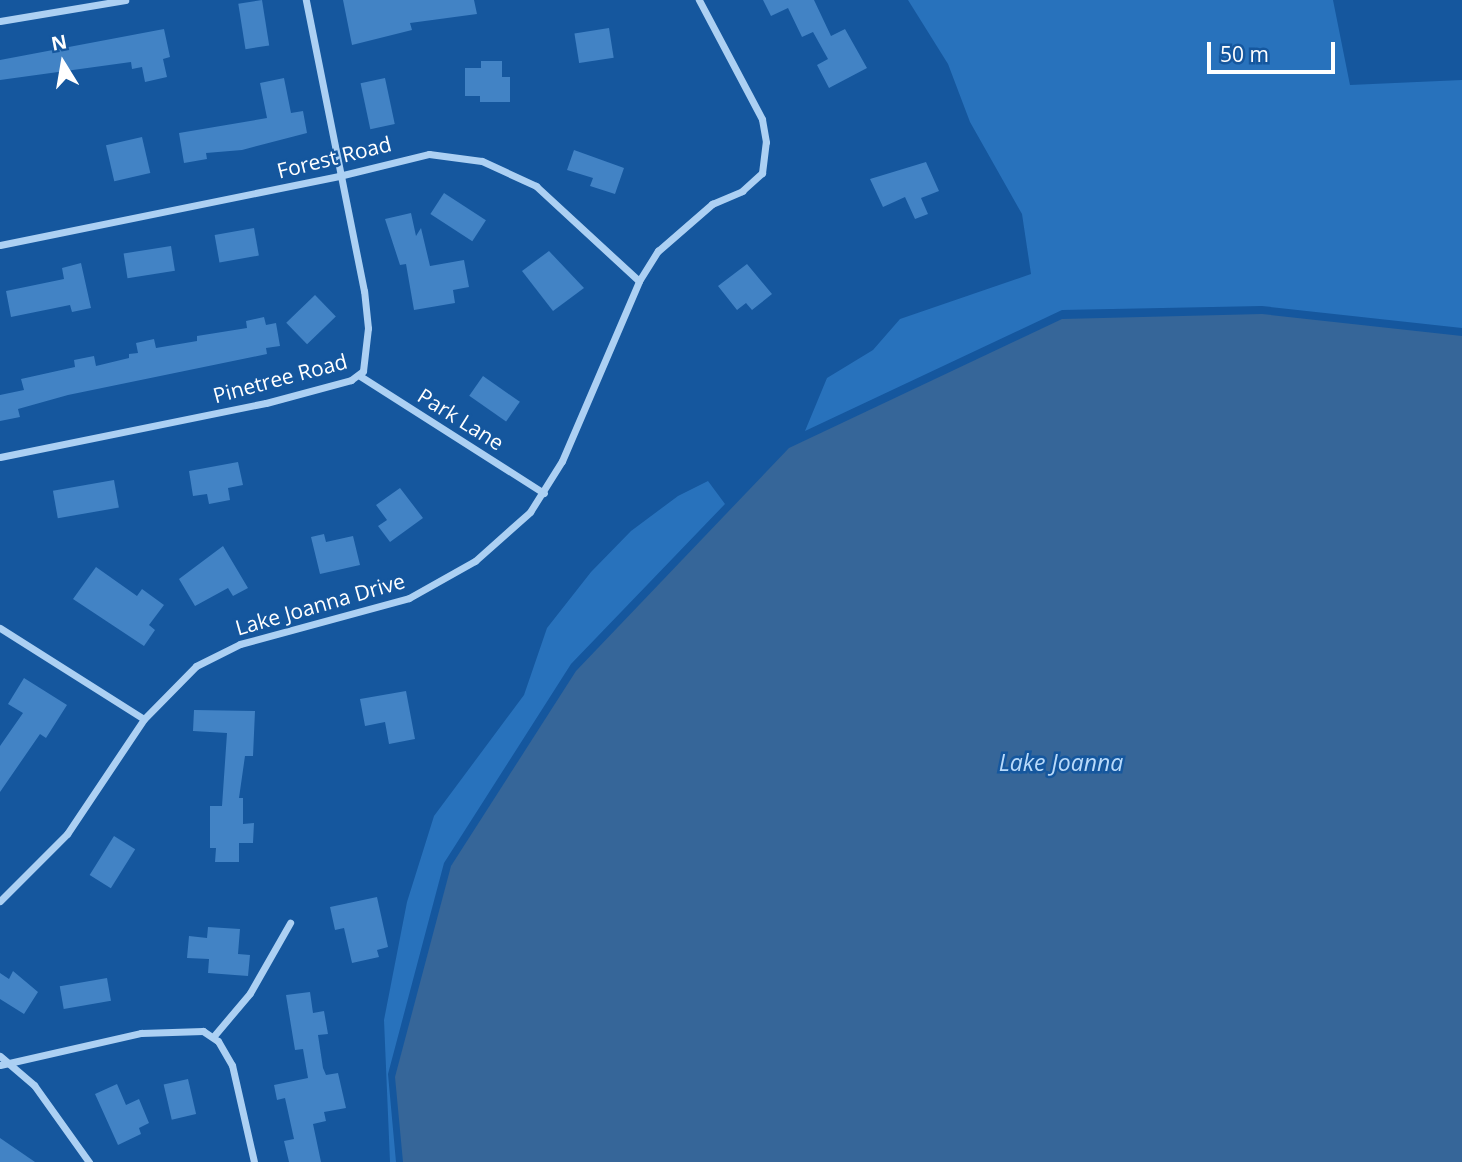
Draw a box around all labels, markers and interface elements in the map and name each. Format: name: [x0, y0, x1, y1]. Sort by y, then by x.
north arrow: [28, 28, 98, 98]
text: N: [49, 28, 69, 57]
scale bar: [1210, 28, 1338, 72]
text: 50 m: [1220, 40, 1269, 68]
street label: Forest Road: [274, 131, 394, 183]
street label: Pinetree Road: [210, 348, 350, 408]
street label: Park Lane: [413, 383, 509, 455]
street label: Lake Joanna Drive: [232, 568, 408, 640]
water label: Lake Joanna: [999, 748, 1123, 776]

